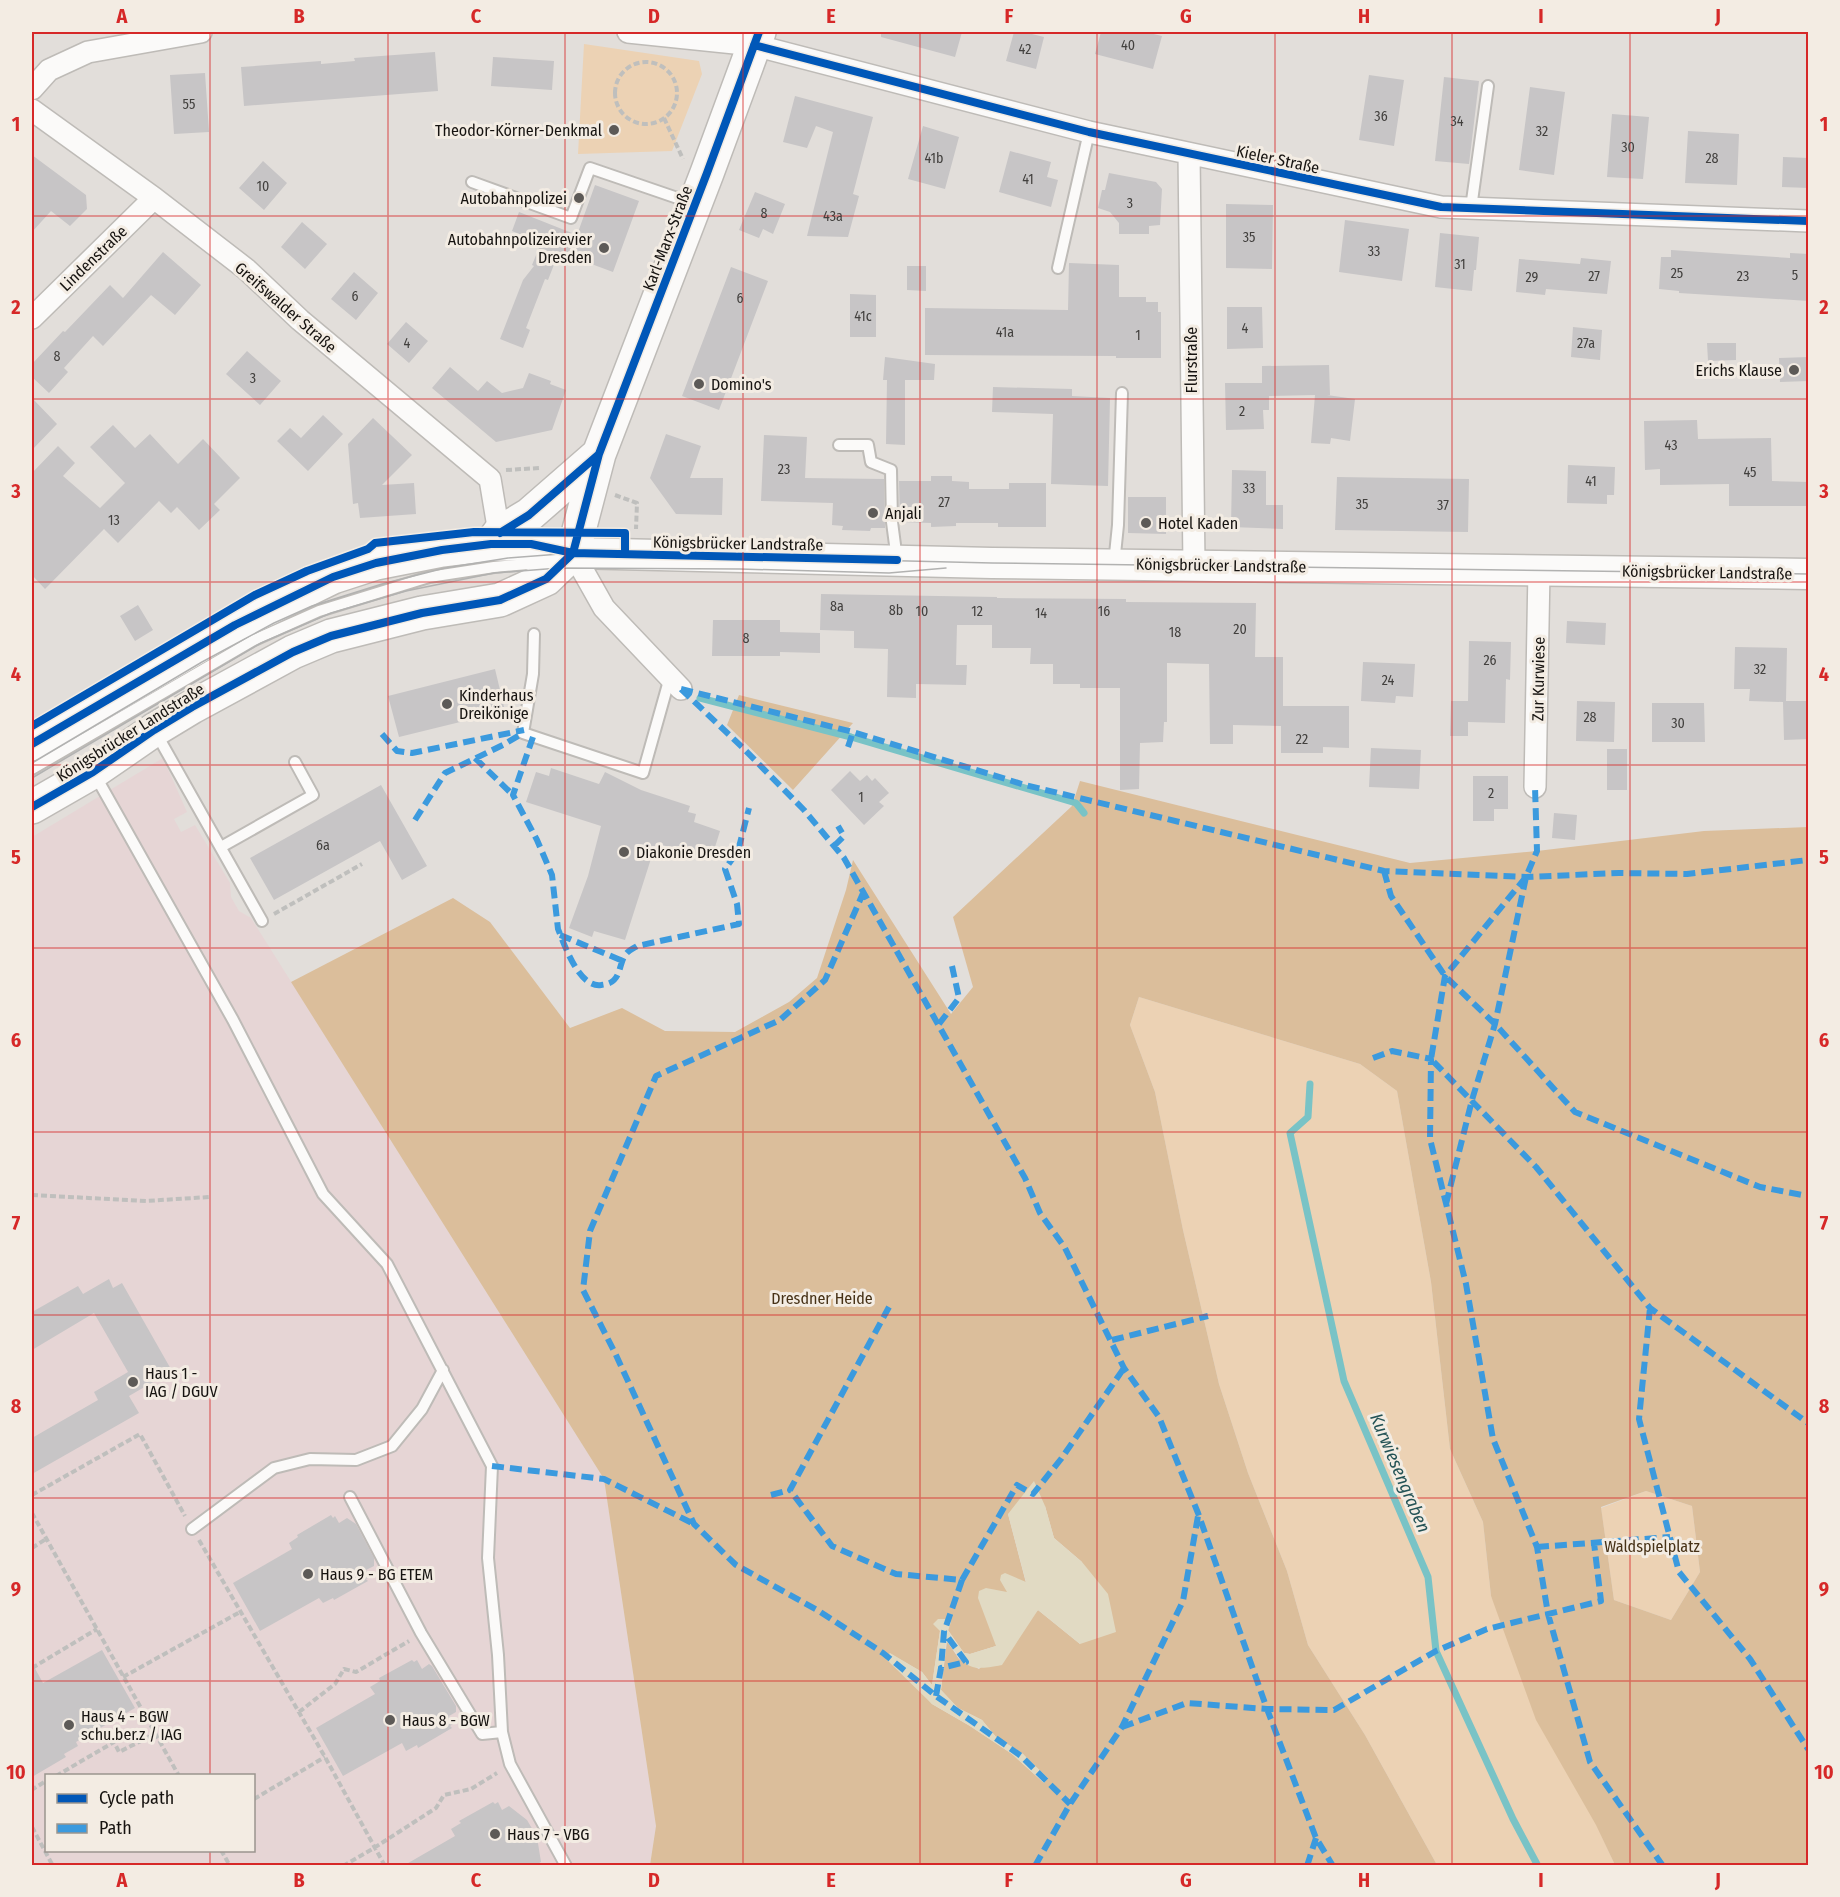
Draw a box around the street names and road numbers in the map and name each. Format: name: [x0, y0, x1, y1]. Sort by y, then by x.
street label: Kieler Straße: [1235, 141, 1321, 178]
street label: Karl-Marx-Straße: [639, 183, 696, 293]
street label: Lindenstraße: [56, 222, 131, 295]
street label: Greifswalder Straße: [231, 258, 340, 357]
street label: Flurstraße: [1182, 327, 1201, 393]
street label: Königsbrücker Landstraße: [653, 533, 823, 554]
street label: Königsbrücker Landstraße: [1136, 555, 1306, 576]
street label: Königsbrücker Landstraße: [1622, 562, 1792, 583]
street label: Zur Kurwiese: [1528, 637, 1549, 721]
street label: Königsbrücker Landstraße: [53, 679, 208, 786]

